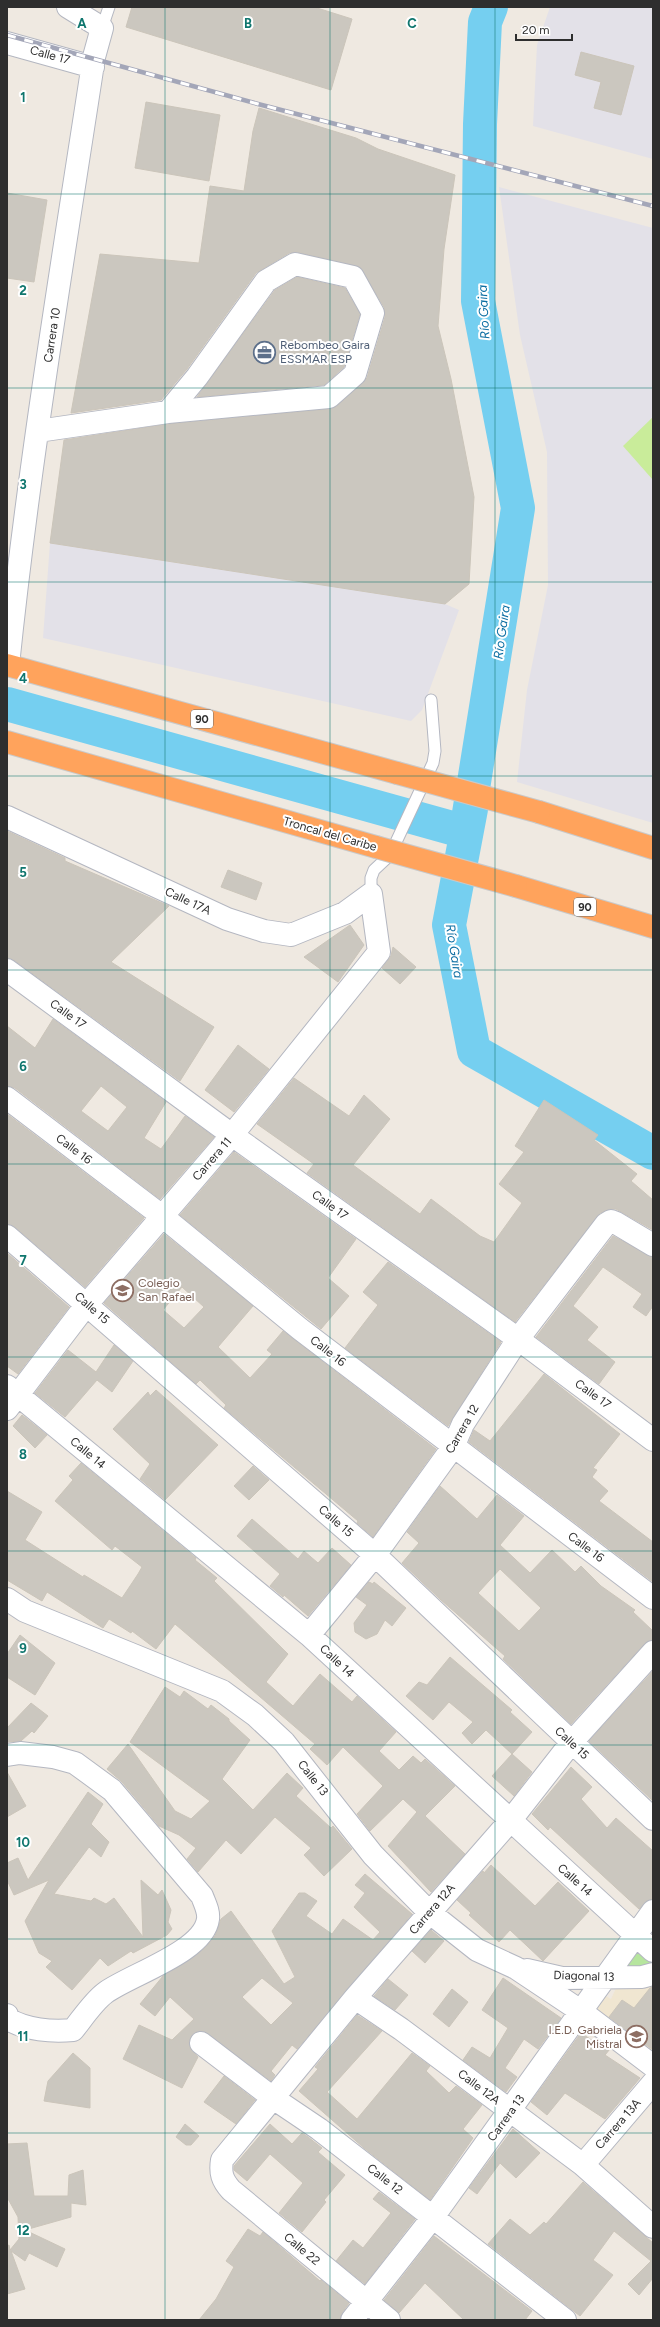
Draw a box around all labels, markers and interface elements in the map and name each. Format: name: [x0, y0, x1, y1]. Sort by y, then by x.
text: A: [77, 16, 87, 31]
text: B: [244, 16, 252, 31]
text: C: [407, 16, 417, 31]
scale bar: [516, 16, 572, 42]
text: 20 m: [522, 23, 550, 37]
street label: Calle 17: [28, 43, 72, 67]
text: 1: [20, 90, 26, 105]
text: 2: [19, 283, 27, 298]
water label: Río Gaira: [475, 284, 492, 340]
street label: Carrera 10: [41, 306, 63, 363]
place label: Rebombeo Gaira ESSMAR ESP: [280, 338, 370, 366]
office icon: Rebombeo Gaira ESSMAR ESP: [251, 339, 277, 365]
text: 3: [19, 477, 27, 492]
water label: Río Gaira: [490, 604, 513, 660]
text: 4: [19, 671, 27, 686]
road number: 90: [191, 710, 213, 728]
street label: Troncal del Caribe: [282, 814, 379, 854]
text: 5: [19, 865, 27, 880]
street label: Calle 17A: [163, 884, 213, 918]
road number: 90: [574, 898, 596, 916]
water label: Río Gaira: [443, 923, 466, 980]
street label: Calle 17: [47, 996, 89, 1032]
text: 6: [19, 1059, 27, 1074]
street label: Calle 16: [53, 1131, 95, 1167]
street label: Carrera 11: [189, 1135, 235, 1183]
street label: Calle 17: [309, 1187, 351, 1223]
text: 7: [19, 1253, 27, 1268]
place label: Colegio San Rafael: [138, 1276, 194, 1304]
school or university icon: Colegio San Rafael: [110, 1277, 136, 1303]
street label: Calle 15: [72, 1289, 112, 1327]
street label: Calle 16: [307, 1333, 349, 1369]
street label: Calle 17: [572, 1376, 614, 1412]
street label: Carrera 12: [442, 1402, 482, 1456]
street label: Calle 14: [67, 1434, 109, 1472]
text: 8: [19, 1447, 27, 1462]
street label: Calle 15: [316, 1502, 356, 1540]
street label: Calle 16: [565, 1529, 607, 1565]
text: 9: [19, 1641, 27, 1656]
street label: Calle 14: [317, 1642, 358, 1681]
street label: Calle 15: [552, 1724, 592, 1762]
street label: Calle 13: [295, 1758, 331, 1798]
text: 10: [16, 1835, 30, 1850]
street label: Calle 14: [555, 1861, 596, 1900]
street label: Carrera 12A: [406, 1881, 458, 1937]
street label: Diagonal 13: [553, 1968, 615, 1984]
place label: I.E.D. Gabriela Mistral: [549, 2023, 622, 2051]
school or university icon: I.E.D. Gabriela Mistral: [624, 2024, 650, 2050]
text: 11: [18, 2029, 28, 2044]
street label: Calle 12A: [455, 2067, 503, 2107]
street label: Carrera 13: [484, 2092, 528, 2144]
street label: Carrera 13A: [592, 2096, 644, 2152]
street label: Calle 12: [364, 2161, 406, 2197]
text: 12: [16, 2223, 30, 2238]
street label: Calle 22: [281, 2230, 323, 2268]

